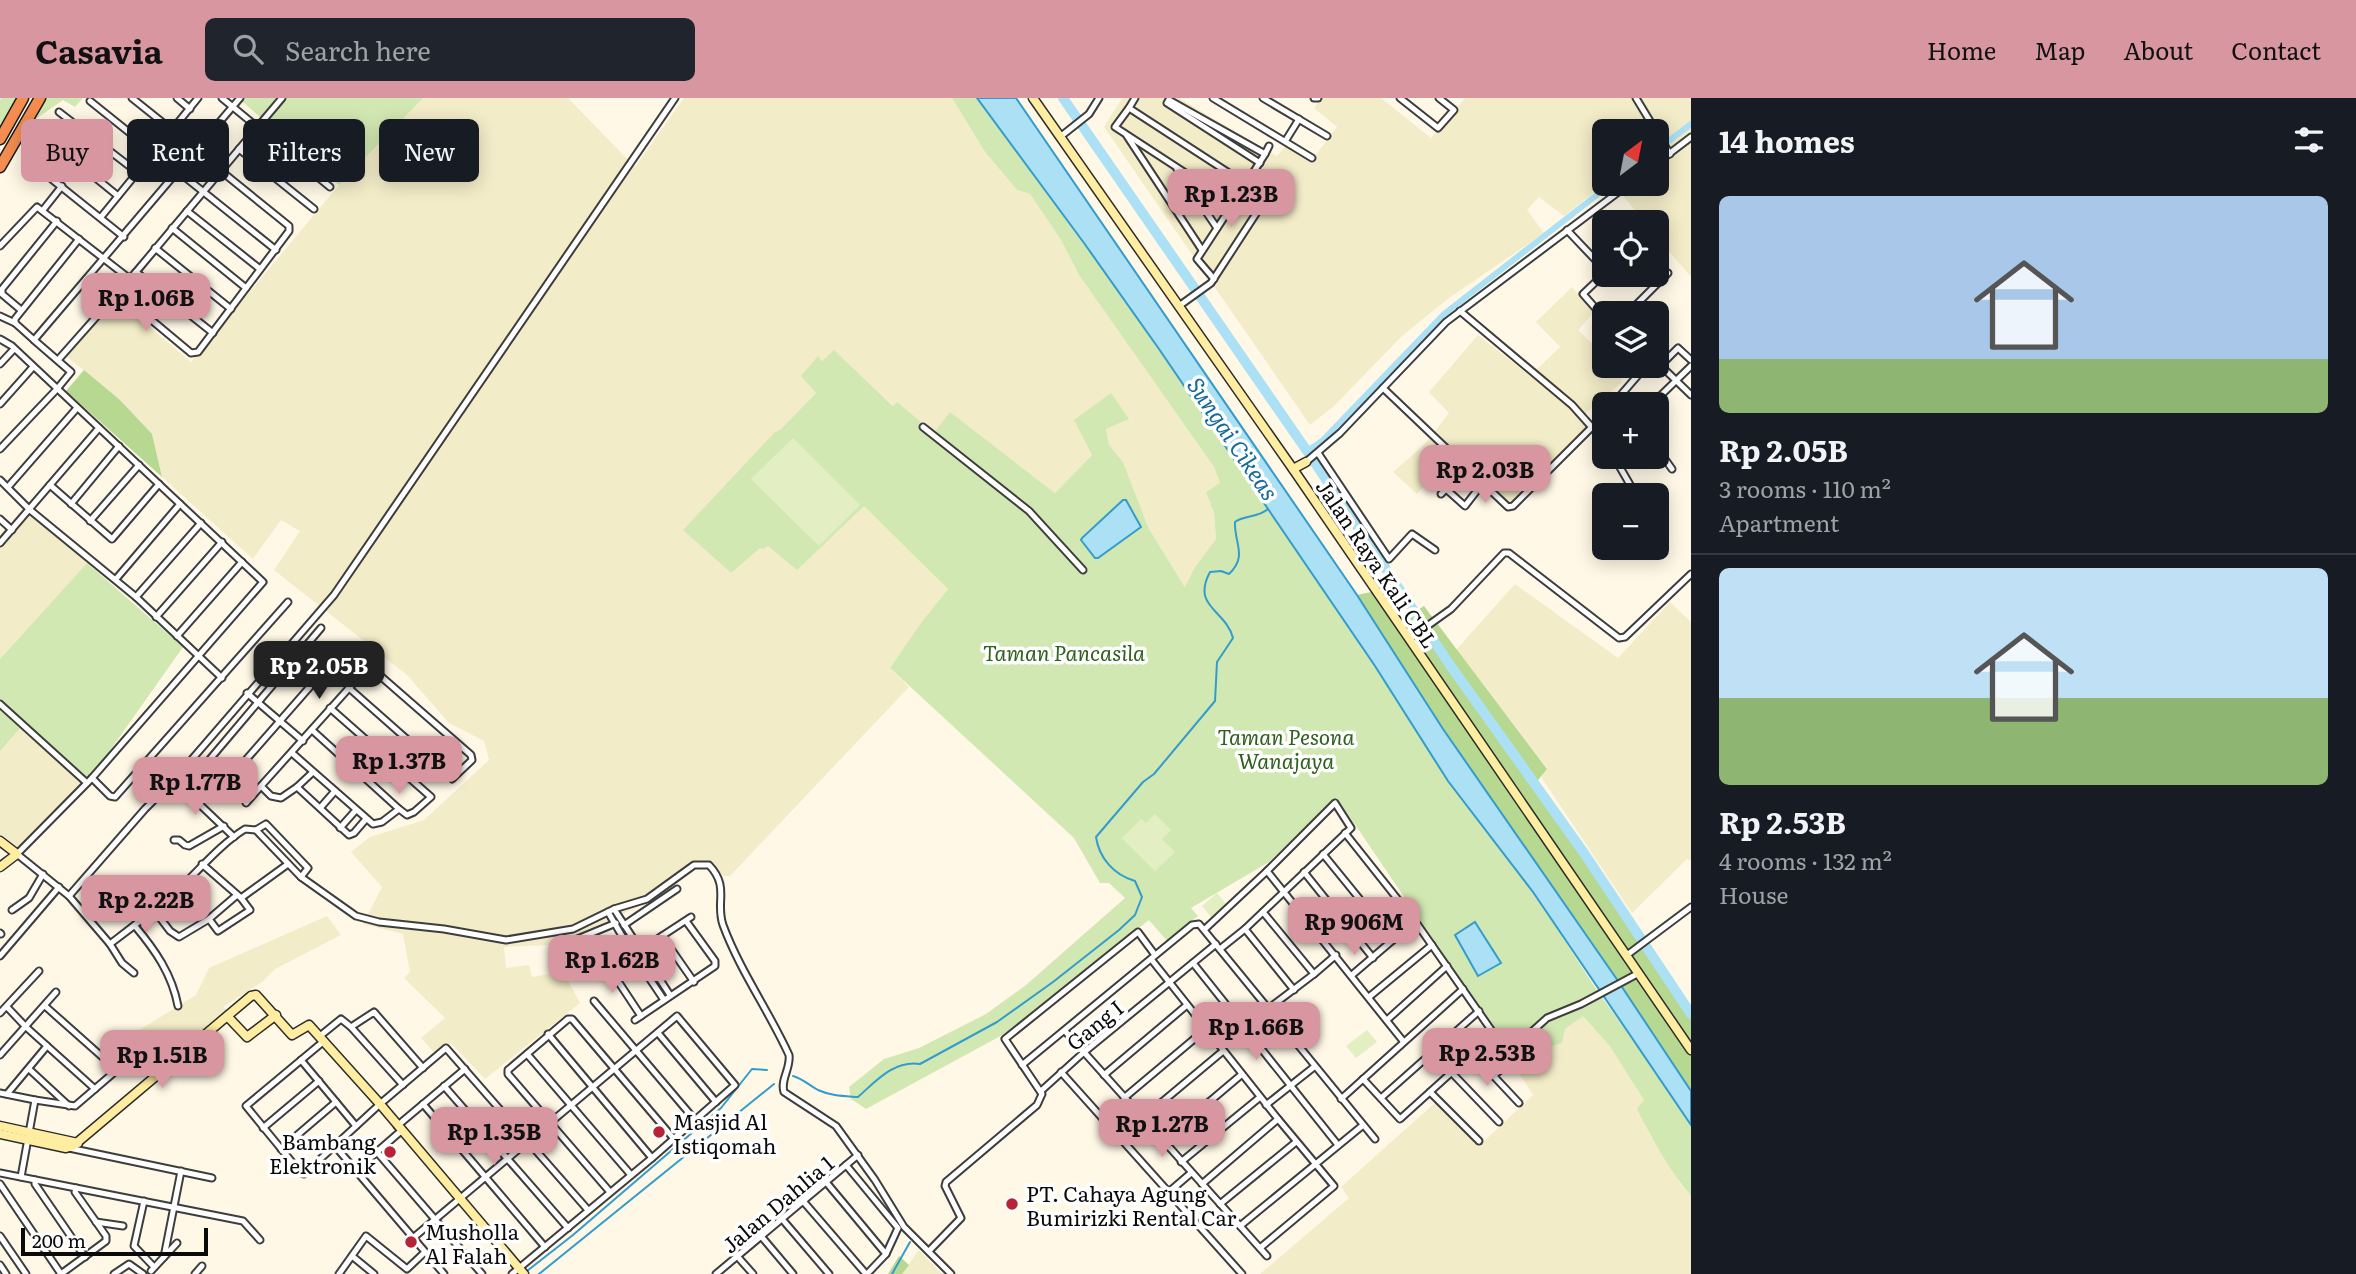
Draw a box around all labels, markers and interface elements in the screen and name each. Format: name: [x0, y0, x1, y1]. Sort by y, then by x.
search box: [205, 18, 695, 81]
text: Casavia: [35, 25, 163, 74]
icon: search: [229, 30, 267, 68]
text: Search here: [285, 30, 431, 69]
text: Home: [1927, 32, 1996, 67]
text: Map: [2034, 32, 2085, 67]
text: About: [2123, 32, 2193, 67]
text: Contact: [2231, 32, 2321, 67]
text: 14 homes: [1719, 118, 1855, 162]
chip: Buy: [21, 119, 113, 182]
chip: Rent: [127, 119, 229, 182]
chip: Filters: [243, 119, 365, 182]
chip: New: [379, 119, 479, 182]
north arrow: [1592, 119, 1670, 196]
map controls: [1592, 119, 1669, 560]
icon: filters: [2290, 121, 2328, 159]
pin: Rp 1.23B: [1159, 170, 1303, 229]
text: Rp 1.23B: [1184, 175, 1278, 209]
button: locate: [1592, 210, 1669, 287]
icon: home: [1961, 242, 2087, 368]
pin: Rp 1.06B: [74, 274, 218, 333]
text: Rp 1.06B: [97, 279, 195, 313]
button: layers: [1592, 301, 1669, 378]
water label: Sungai Cikeas: [1180, 370, 1288, 506]
button: +: [1592, 392, 1669, 469]
text: Rp 2.05B: [1719, 427, 1848, 471]
pin: Rp 2.03B: [1413, 446, 1557, 505]
text: Rp 2.03B: [1436, 451, 1534, 485]
text: 3 rooms · 110 m²: [1719, 471, 1891, 505]
street label: Jalan Raya Kali CBL: [1310, 472, 1446, 654]
button: −: [1592, 483, 1669, 560]
text: Apartment: [1719, 505, 1839, 539]
icon: home: [1961, 614, 2087, 740]
park label: Taman Pancasila: [983, 636, 1145, 667]
pin: Rp 2.05B: [247, 642, 391, 701]
text: Rp 2.05B: [270, 647, 368, 681]
park label: Taman Pesona Wanajaya: [1217, 720, 1355, 775]
pin: Rp 1.37B: [327, 736, 471, 796]
text: Rp 1.37B: [352, 742, 446, 776]
pin: Rp 1.77B: [123, 758, 267, 817]
text: Rp 1.77B: [149, 763, 241, 797]
text: Rp 2.53B: [1719, 799, 1846, 843]
text: 4 rooms · 132 m²: [1719, 843, 1892, 877]
pin: Rp 2.22B: [74, 876, 218, 935]
text: House: [1719, 877, 1788, 911]
text: Rp 2.22B: [97, 881, 195, 915]
pin: Rp 906M: [1289, 898, 1419, 957]
text: Rp 906M: [1304, 903, 1404, 937]
pin: Rp 1.62B: [540, 936, 684, 995]
text: Rp 1.62B: [564, 941, 660, 975]
street label: Gang I: [1059, 991, 1129, 1057]
pin: Rp 1.66B: [1184, 1002, 1328, 1062]
text: Rp 1.66B: [1208, 1008, 1304, 1042]
pin: Rp 2.53B: [1415, 1028, 1559, 1088]
pin: Rp 1.51B: [90, 1030, 234, 1090]
text: Rp 2.53B: [1438, 1034, 1536, 1068]
text: Rp 1.51B: [116, 1036, 208, 1070]
pin: Rp 1.27B: [1090, 1100, 1234, 1159]
place label: Masjid Al Istiqomah: [673, 1105, 777, 1160]
text: Rp 1.27B: [1115, 1105, 1209, 1139]
pin: Rp 1.35B: [422, 1108, 566, 1167]
text: Rp 1.35B: [447, 1113, 541, 1147]
marker: Masjid Al Istiqomah: [651, 1124, 667, 1140]
place label: Bambang Elektronik: [269, 1125, 376, 1180]
marker: Bambang Elektronik: [382, 1144, 398, 1160]
street label: Jalan Dahlia 1: [714, 1147, 840, 1259]
place label: PT. Cahaya Agung Bumirizki Rental Car: [1026, 1177, 1237, 1232]
marker: PT. Cahaya Agung Bumirizki Rental Car: [1004, 1196, 1020, 1212]
place label: Musholla Al Falah: [425, 1215, 520, 1270]
scale bar: [21, 1225, 208, 1257]
text: 200 m: [32, 1226, 86, 1254]
marker: Musholla Al Falah: [403, 1234, 419, 1250]

